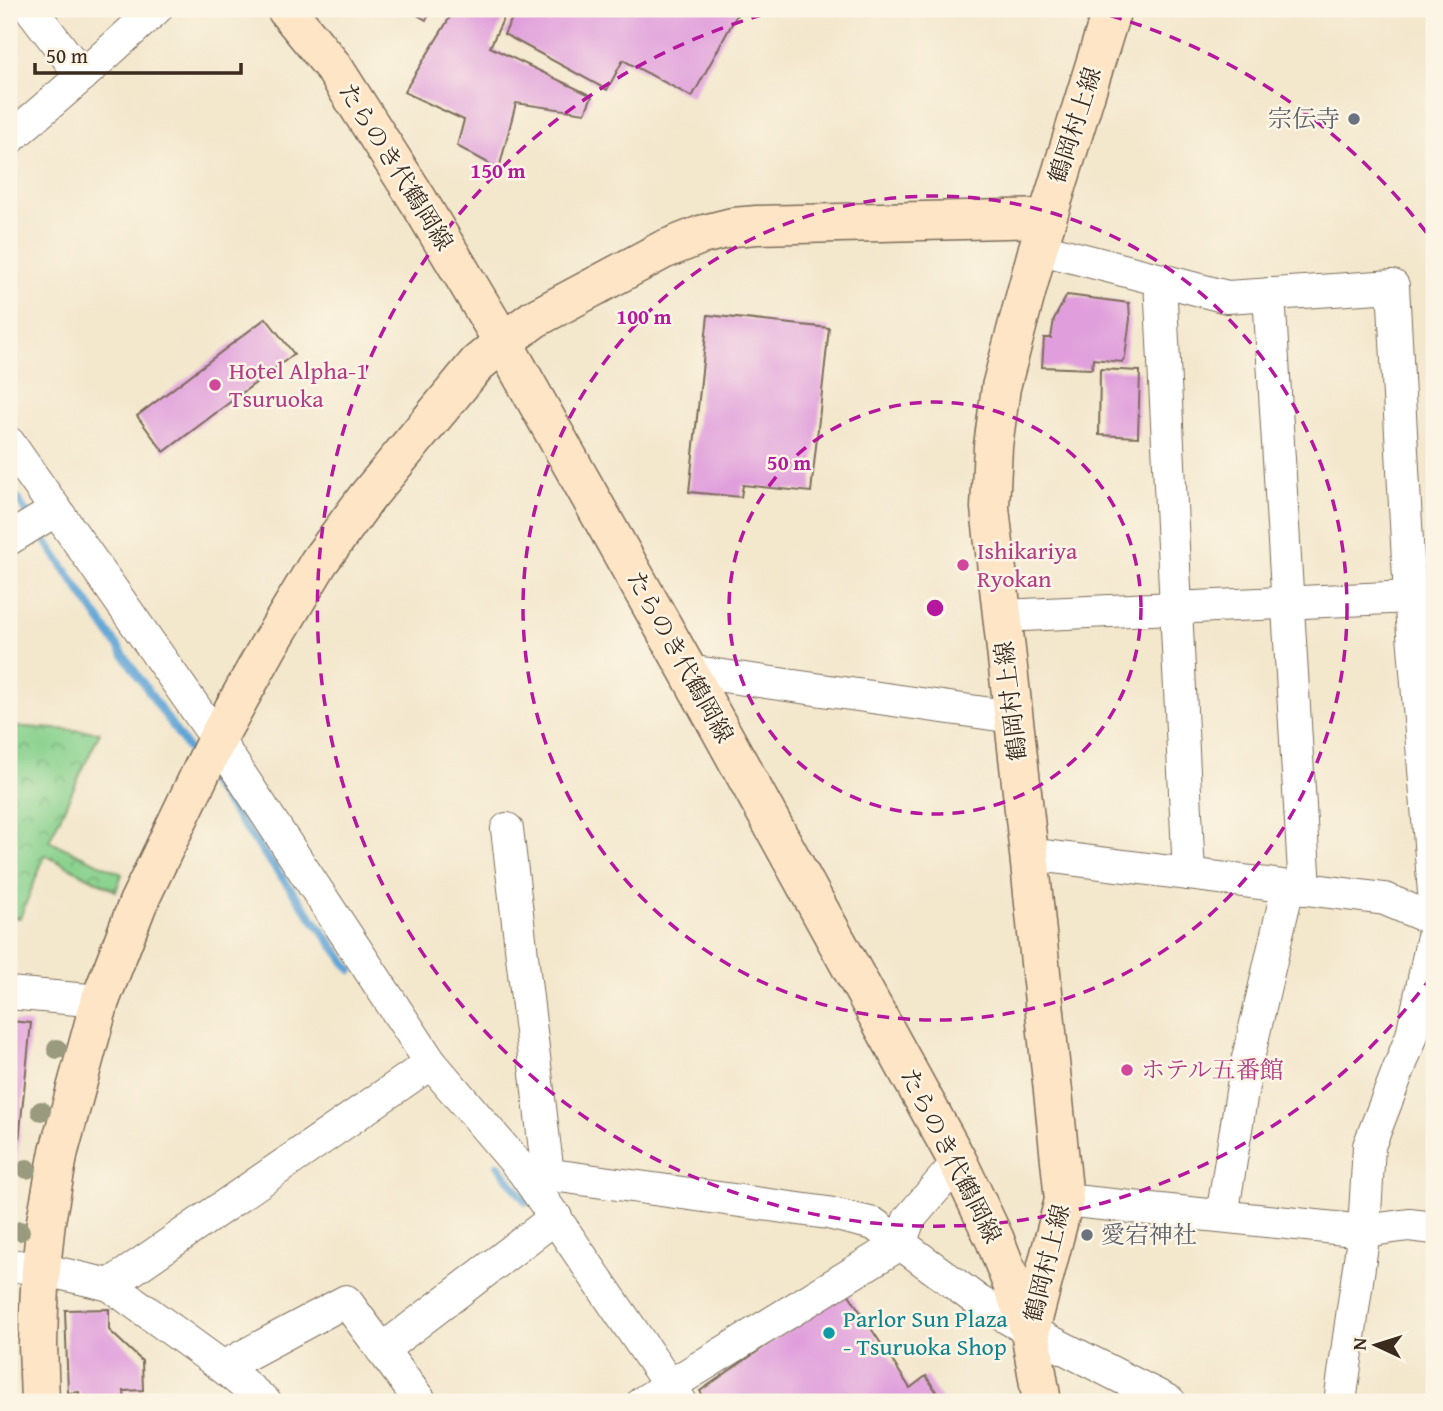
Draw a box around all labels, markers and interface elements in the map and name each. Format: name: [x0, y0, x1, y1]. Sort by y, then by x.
scale bar: [35, 32, 242, 76]
text: 50 m: [46, 40, 88, 71]
street label: 鶴岡村上線: [1039, 62, 1110, 187]
street label: たらのき代鶴岡線: [331, 76, 462, 257]
place label: 宗伝寺: [1268, 101, 1340, 136]
marker: 宗伝寺: [1346, 111, 1362, 127]
text: 150 m: [470, 155, 526, 186]
text: 100 m: [616, 301, 672, 332]
place label: Hotel Alpha-1 Tsuruoka: [229, 353, 368, 416]
marker: Hotel Alpha-1 Tsuruoka: [207, 377, 223, 393]
text: 50 m: [767, 447, 811, 478]
place label: Ishikariya Ryokan: [977, 533, 1078, 596]
marker: Ishikariya Ryokan: [955, 557, 971, 573]
street label: たらのき代鶴岡線: [619, 564, 742, 749]
centre of rings: [923, 596, 947, 620]
street label: 鶴岡村上線: [986, 639, 1035, 763]
place label: ホテル五番館: [1141, 1052, 1284, 1087]
street label: たらのき代鶴岡線: [892, 1062, 1011, 1249]
marker: ホテル五番館: [1119, 1062, 1135, 1078]
street label: 鶴岡村上線: [1015, 1200, 1078, 1325]
place label: 愛宕神社: [1101, 1217, 1197, 1252]
marker: 愛宕神社: [1079, 1227, 1095, 1243]
place label: Parlor Sun Plaza - Tsuruoka Shop: [843, 1301, 1008, 1364]
north arrow: [1342, 1310, 1412, 1380]
marker: Parlor Sun Plaza - Tsuruoka Shop: [821, 1325, 837, 1341]
text: N: [1345, 1336, 1373, 1351]

